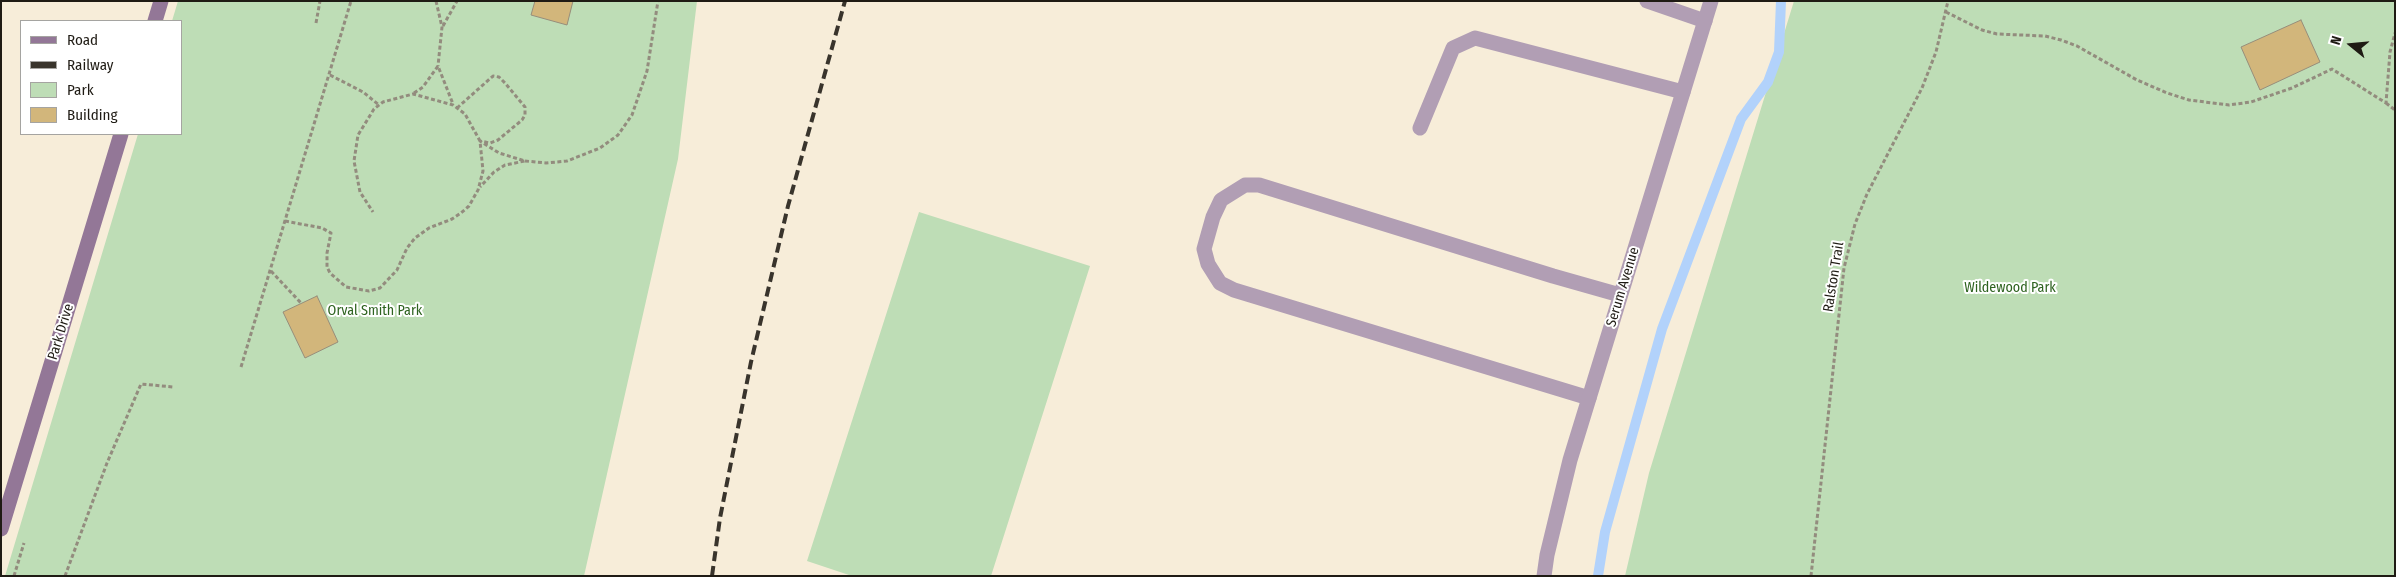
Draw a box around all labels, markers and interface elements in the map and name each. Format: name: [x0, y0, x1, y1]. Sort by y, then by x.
legend: [20, 20, 182, 135]
north arrow: [2326, 20, 2376, 70]
text: Road: [67, 31, 98, 49]
text: N: [2327, 34, 2346, 47]
text: Railway: [67, 56, 114, 74]
text: Park: [67, 81, 94, 99]
text: Building: [67, 106, 118, 124]
street label: Ralston Trail: [1820, 241, 1848, 313]
street label: Serum Avenue: [1603, 245, 1643, 329]
park label: Wildewood Park: [1964, 280, 2056, 296]
street label: Park Drive: [45, 302, 77, 362]
park label: Orval Smith Park: [328, 303, 422, 319]

